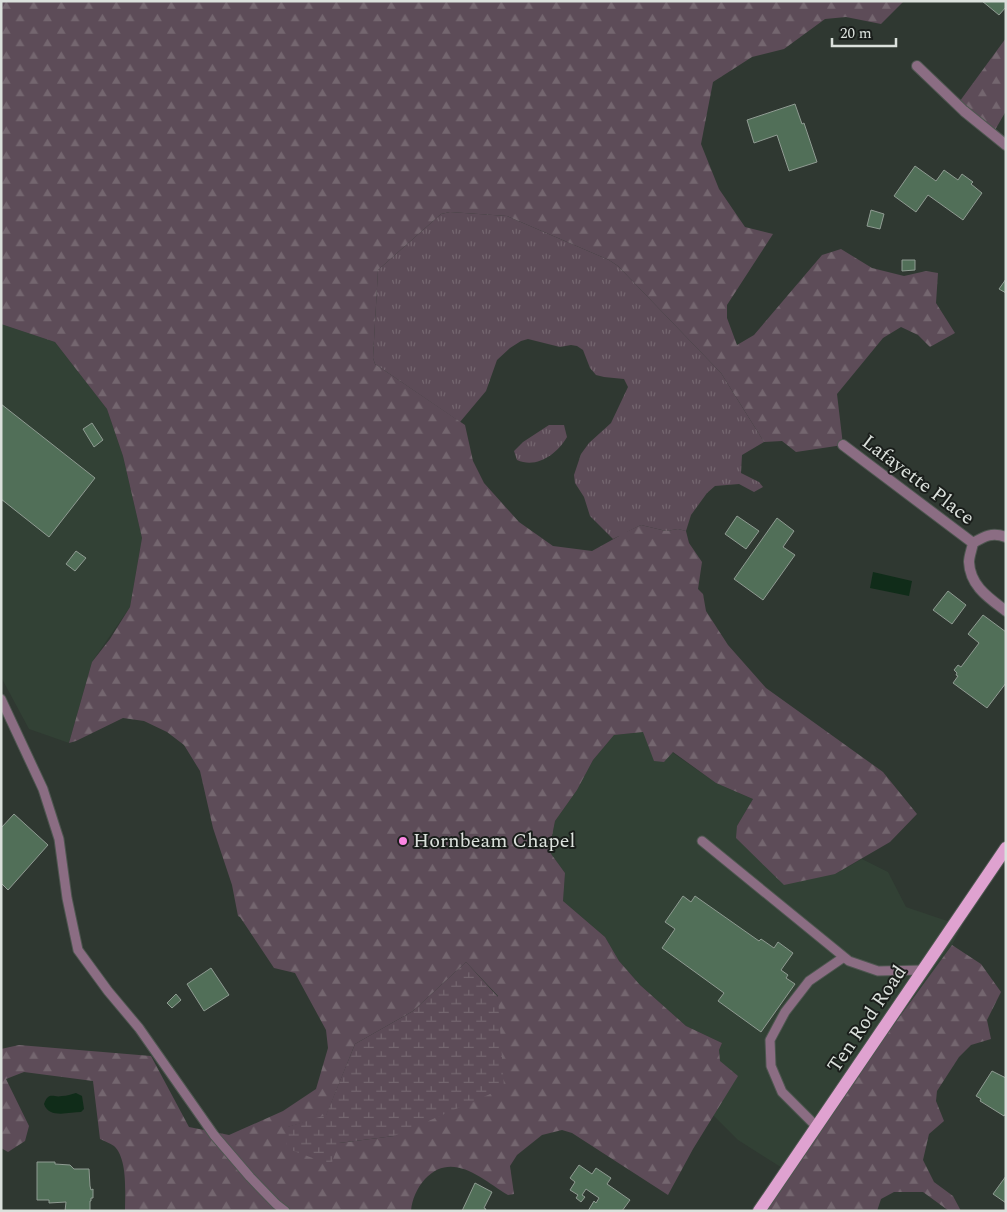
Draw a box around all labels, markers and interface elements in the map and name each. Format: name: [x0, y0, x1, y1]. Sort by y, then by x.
scale bar: [832, 15, 896, 47]
text: 20 m: [840, 22, 872, 45]
street label: Lafayette Place: [855, 428, 981, 532]
place label: Hornbeam Chapel: [413, 826, 575, 856]
marker: Hornbeam Chapel: [397, 835, 409, 847]
street label: Ten Rod Road: [820, 959, 914, 1079]

